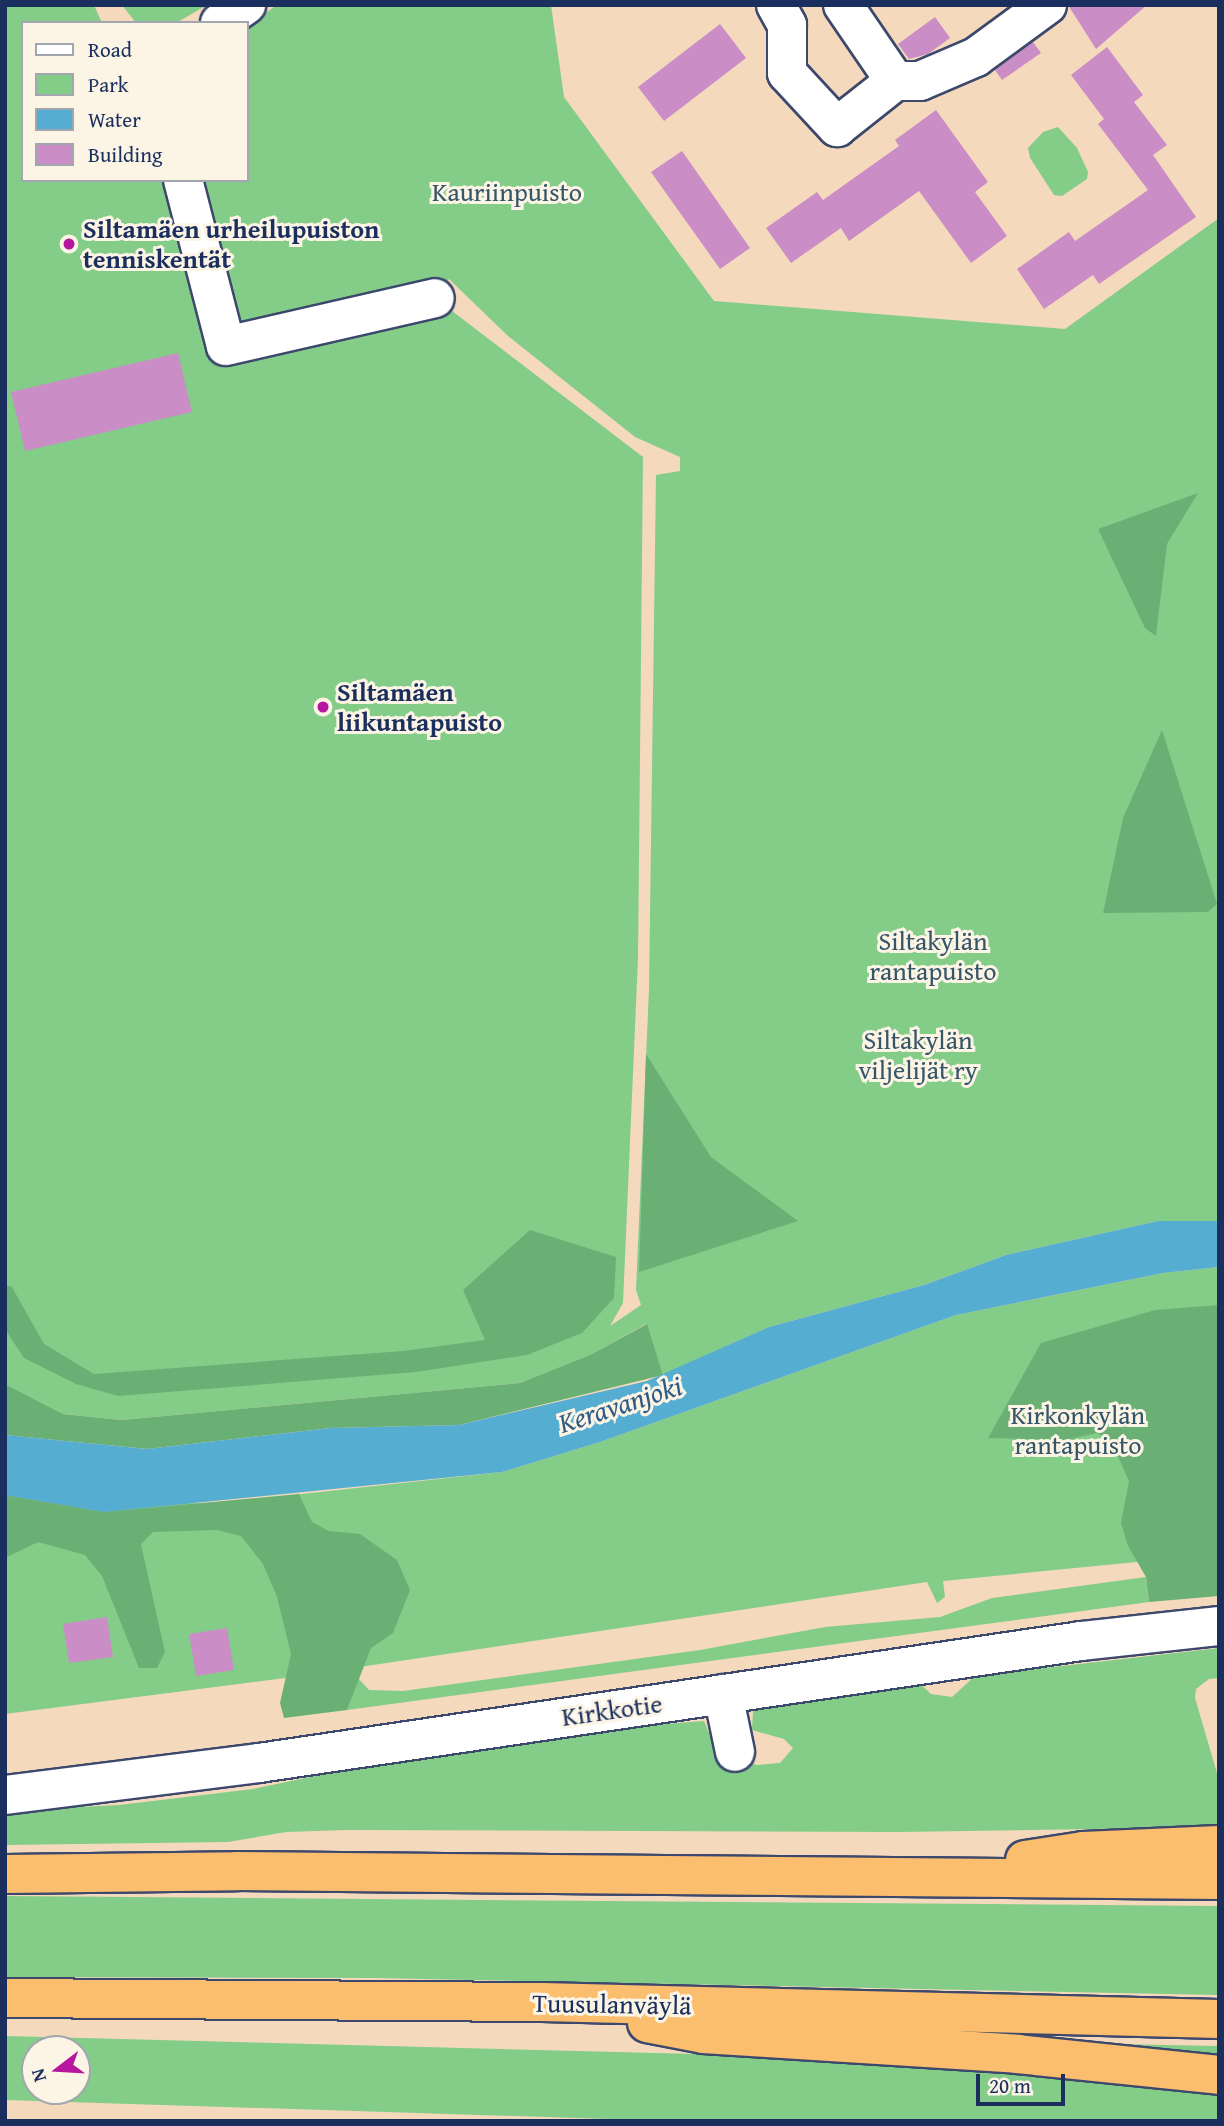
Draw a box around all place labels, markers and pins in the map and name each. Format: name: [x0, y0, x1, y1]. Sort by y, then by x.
place label: Siltamäen urheilupuiston tenniskentät: [83, 213, 379, 274]
marker: Siltamäen urheilupuiston tenniskentät: [61, 236, 77, 252]
place label: Siltamäen liikuntapuisto: [337, 676, 502, 738]
marker: Siltamäen liikuntapuisto: [315, 699, 331, 715]

